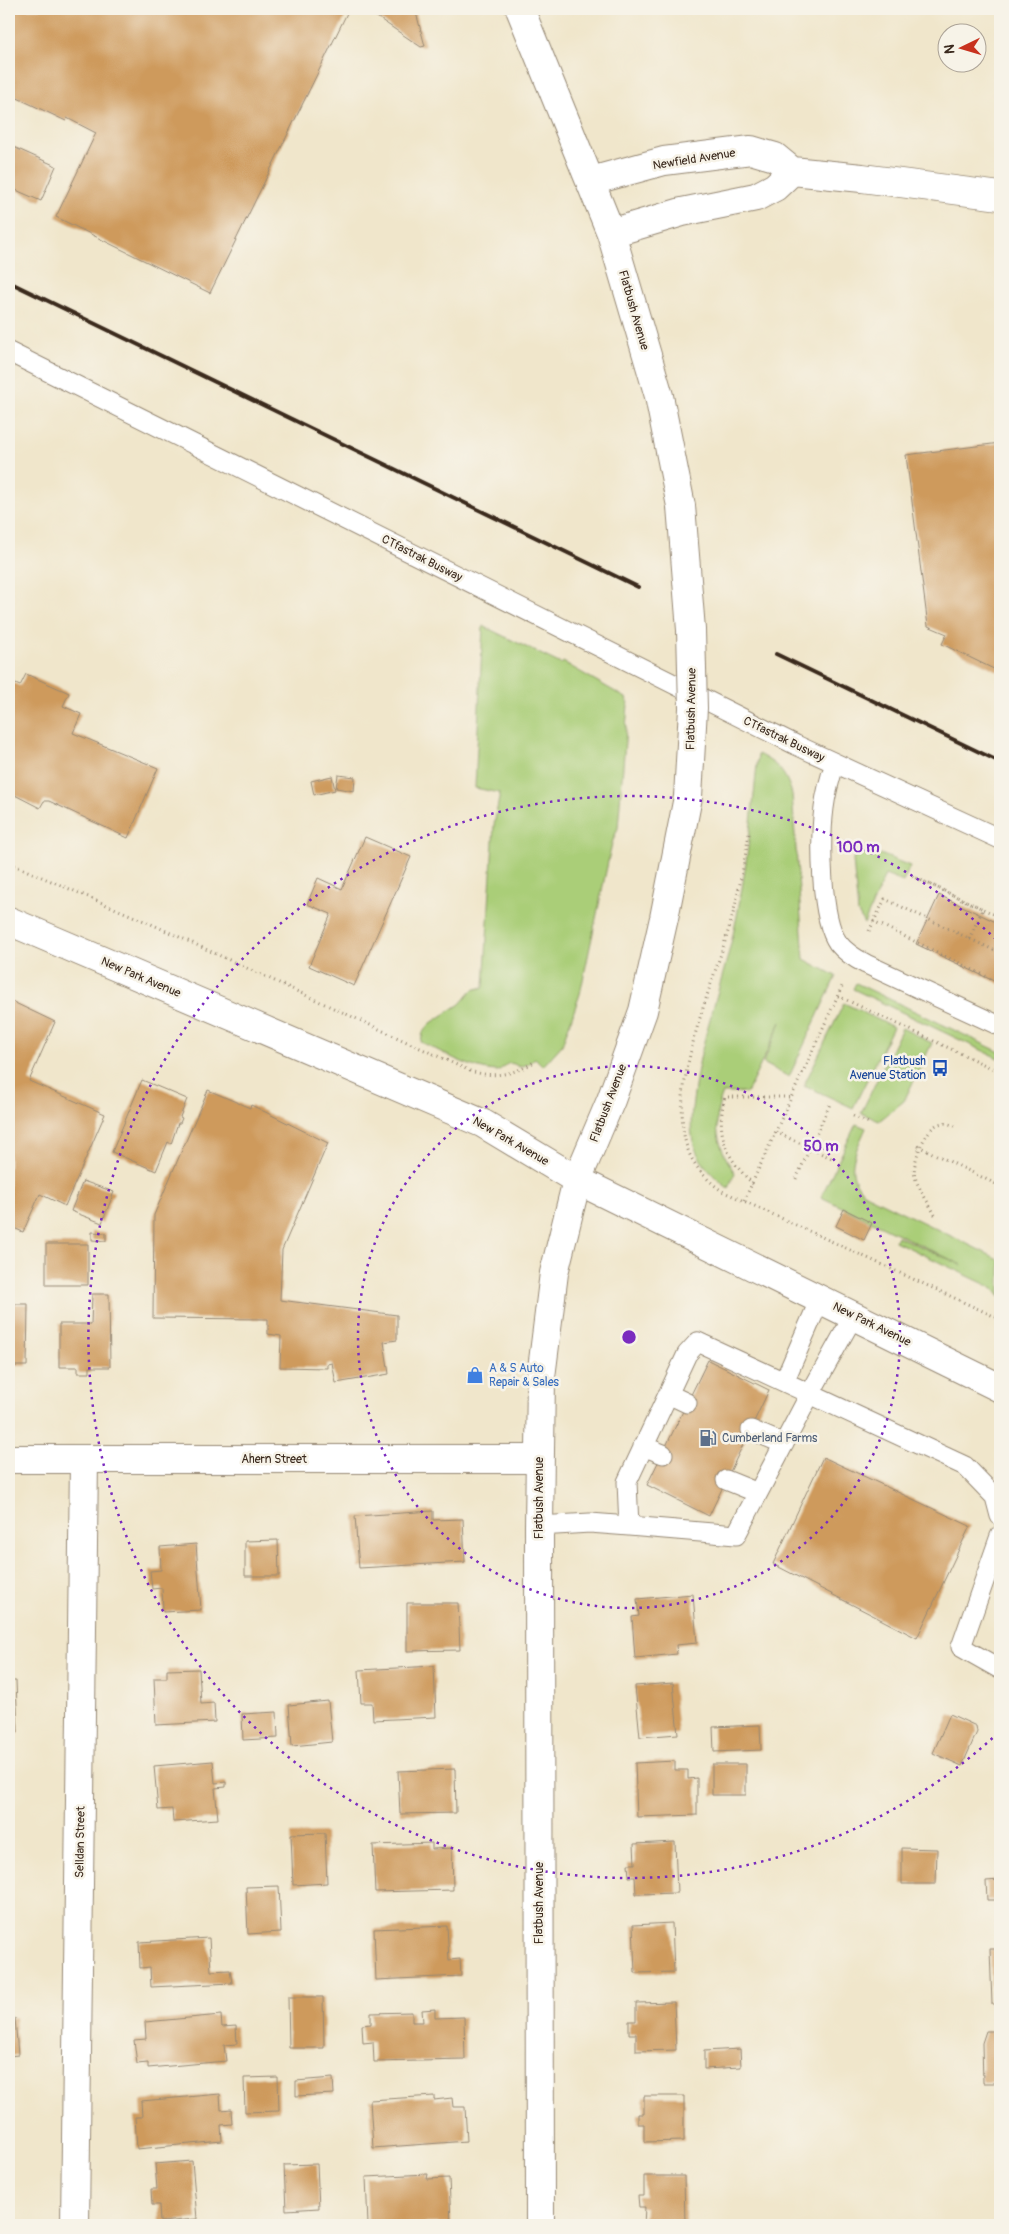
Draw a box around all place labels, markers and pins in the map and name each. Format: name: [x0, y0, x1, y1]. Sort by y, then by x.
place label: Flatbush Avenue Station: [849, 1054, 926, 1083]
bus stop icon: Flatbush Avenue Station: [930, 1058, 950, 1078]
centre of rings: [620, 1328, 638, 1346]
place label: A & S Auto Repair & Sales: [489, 1361, 560, 1390]
shop icon: A & S Auto Repair & Sales: [465, 1365, 485, 1385]
fuel station icon: Cumberland Farms: [698, 1428, 718, 1448]
place label: Cumberland Farms: [722, 1431, 818, 1446]

